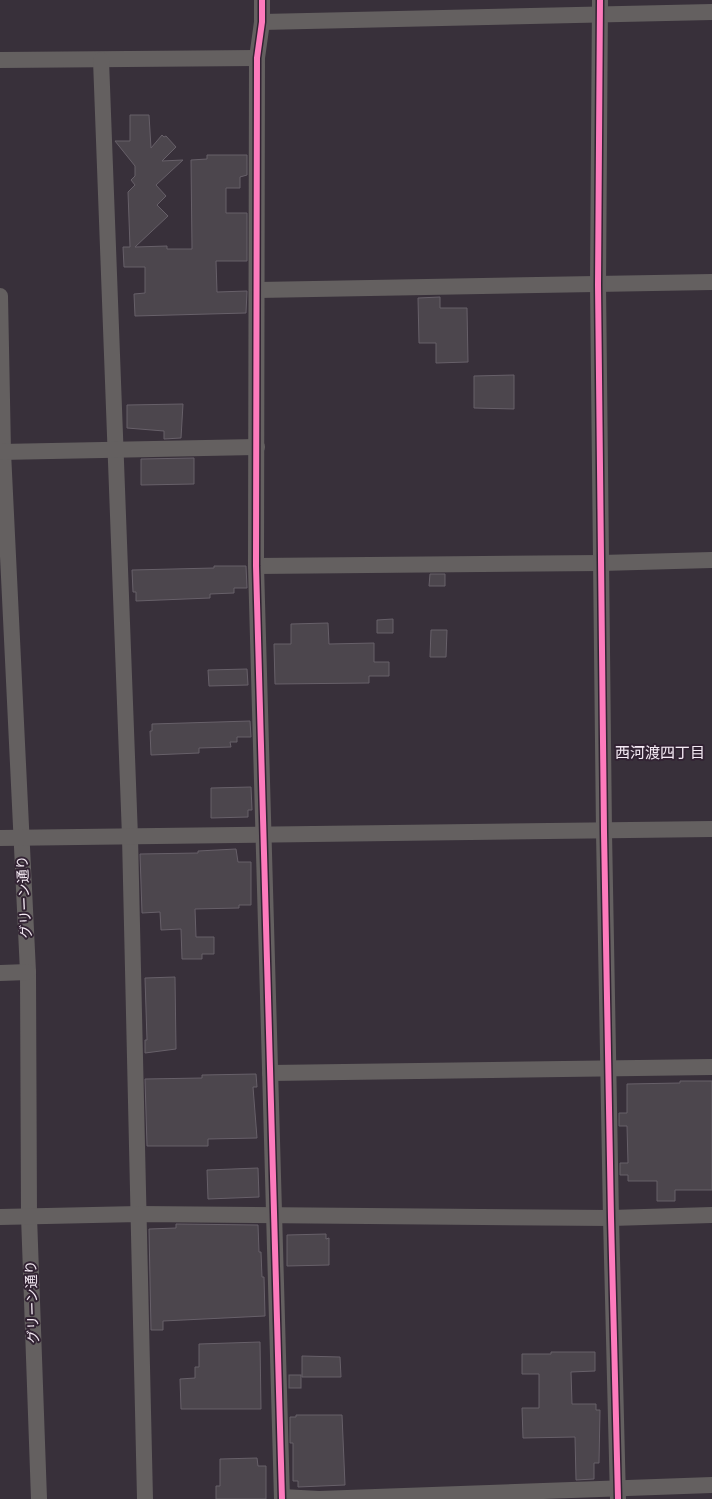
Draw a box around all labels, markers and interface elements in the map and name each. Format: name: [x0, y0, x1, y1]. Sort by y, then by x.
district label: 西河渡四丁目: [615, 744, 705, 762]
street label: グリーン通り: [14, 855, 35, 939]
street label: グリーン通り: [23, 1260, 42, 1344]

